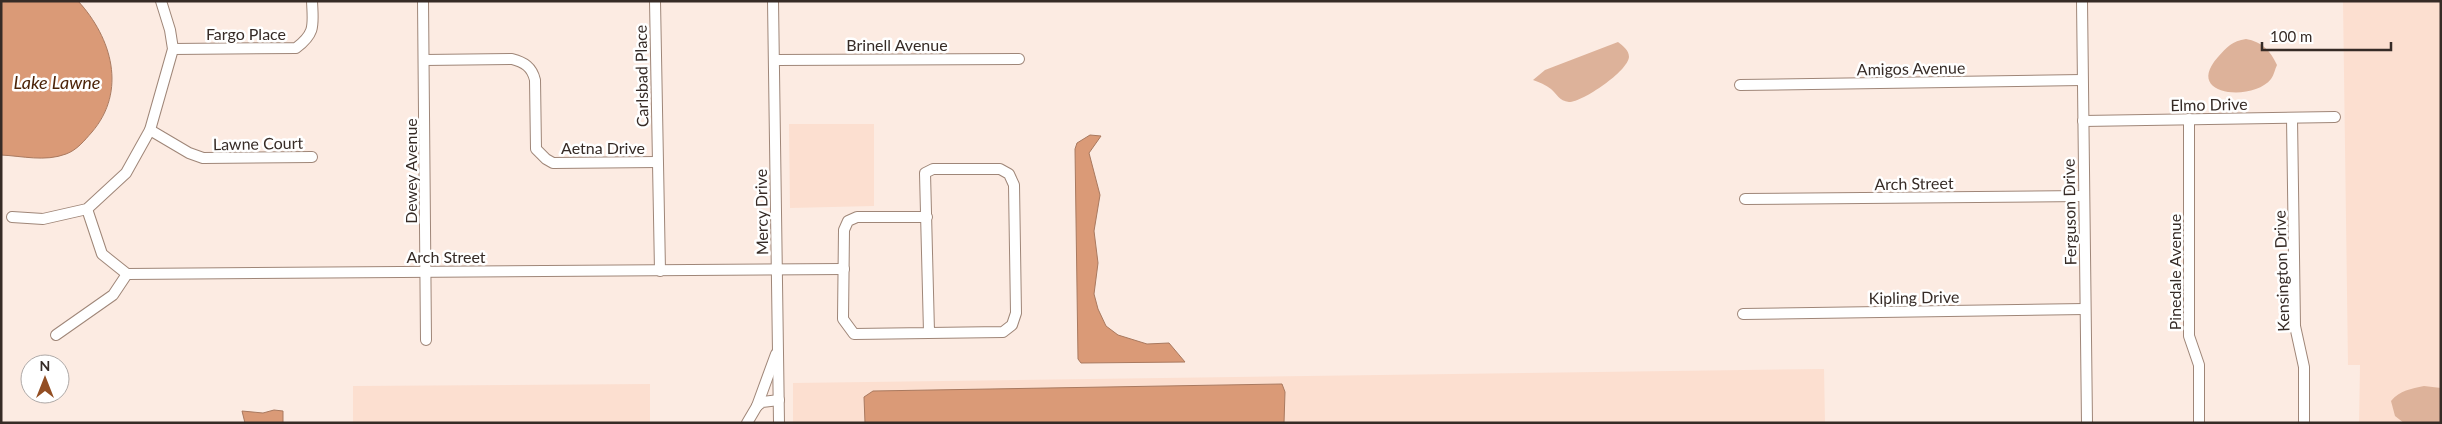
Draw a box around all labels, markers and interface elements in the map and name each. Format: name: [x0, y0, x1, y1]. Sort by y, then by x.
scale bar: [2262, 20, 2391, 52]
street label: Fargo Place: [206, 24, 286, 43]
street label: Carlsbad Place: [631, 25, 651, 127]
text: 100 m: [2270, 27, 2312, 45]
street label: Brinell Avenue: [846, 35, 948, 54]
street label: Amigos Avenue: [1857, 58, 1965, 78]
water label: Lake Lawne: [14, 71, 100, 93]
street label: Elmo Drive: [2170, 94, 2248, 114]
street label: Dewey Avenue: [401, 118, 420, 224]
street label: Lawne Court: [213, 133, 304, 153]
street label: Aetna Drive: [561, 138, 645, 157]
street label: Ferguson Drive: [2059, 158, 2079, 266]
street label: Mercy Drive: [751, 169, 771, 255]
street label: Arch Street: [1874, 173, 1954, 193]
street label: Kensington Drive: [2269, 210, 2293, 332]
street label: Pinedale Avenue: [2165, 214, 2184, 330]
street label: Arch Street: [406, 247, 486, 266]
street label: Kipling Drive: [1869, 287, 1959, 307]
north arrow: [20, 354, 70, 404]
text: N: [40, 357, 50, 374]

